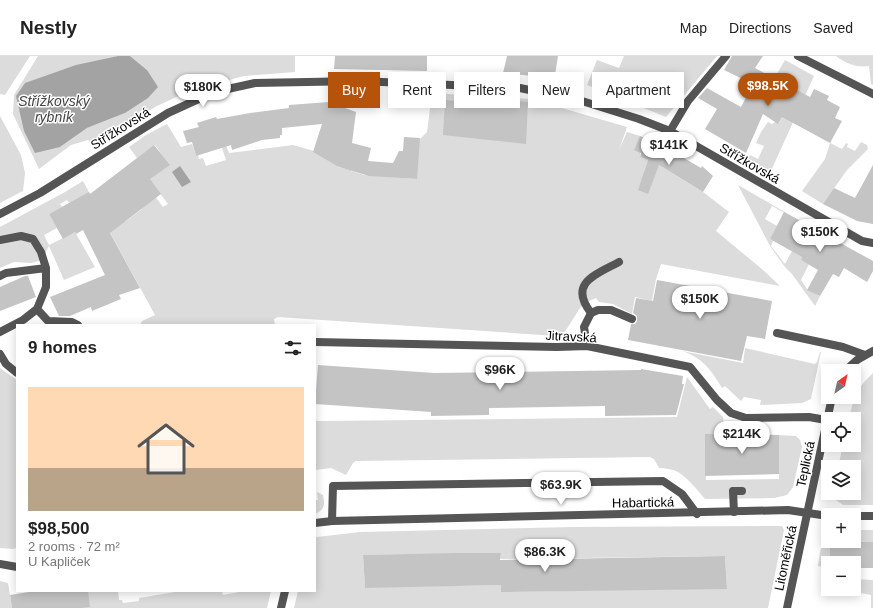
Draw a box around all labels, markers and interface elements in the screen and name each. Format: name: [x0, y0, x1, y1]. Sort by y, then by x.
text: Nestly: [20, 17, 77, 38]
text: Map: [680, 20, 707, 36]
text: Directions: [729, 20, 791, 36]
text: Saved: [813, 20, 853, 36]
chip: Buy: [328, 72, 380, 108]
chip: Rent: [388, 72, 446, 108]
chip: Filters: [454, 72, 520, 108]
chip: New: [528, 72, 584, 108]
chip: Apartment: [592, 72, 684, 108]
pin: $98.5K: [735, 73, 801, 107]
pin: $180K: [175, 74, 231, 108]
text: $98.5K: [747, 78, 789, 93]
text: $180K: [184, 79, 222, 94]
water label: Střížkovský rybník: [18, 93, 91, 125]
street label: Střížkovská: [88, 104, 153, 153]
pin: $141K: [641, 132, 697, 166]
text: $141K: [650, 137, 688, 152]
street label: Střížkovská: [717, 140, 783, 187]
pin: $150K: [792, 219, 848, 253]
text: $150K: [801, 224, 839, 239]
pin: $150K: [672, 286, 728, 320]
text: $150K: [681, 291, 719, 306]
street label: Jitravská: [545, 328, 598, 345]
icon: filters: [282, 337, 304, 359]
text: 9 homes: [28, 338, 97, 357]
pin: $96K: [476, 357, 524, 391]
text: $96K: [484, 362, 516, 377]
north arrow: [821, 364, 861, 404]
map controls: [821, 364, 861, 596]
button: locate: [821, 412, 861, 452]
icon: home: [130, 413, 202, 485]
pin: $214K: [714, 421, 770, 455]
text: $214K: [723, 426, 761, 441]
street label: Teplická: [793, 439, 818, 489]
button: layers: [821, 460, 861, 500]
pin: $63.9K: [528, 472, 594, 506]
text: $63.9K: [540, 477, 582, 492]
street label: Habartická: [612, 494, 675, 511]
button: +: [821, 508, 861, 548]
text: $98,500: [28, 519, 89, 538]
street label: Litoměřická: [771, 523, 800, 592]
text: 2 rooms · 72 m²: [28, 539, 120, 554]
pin: $86.3K: [512, 539, 578, 573]
text: $86.3K: [524, 544, 566, 559]
text: U Kapliček: [28, 554, 90, 569]
button: −: [821, 556, 861, 596]

